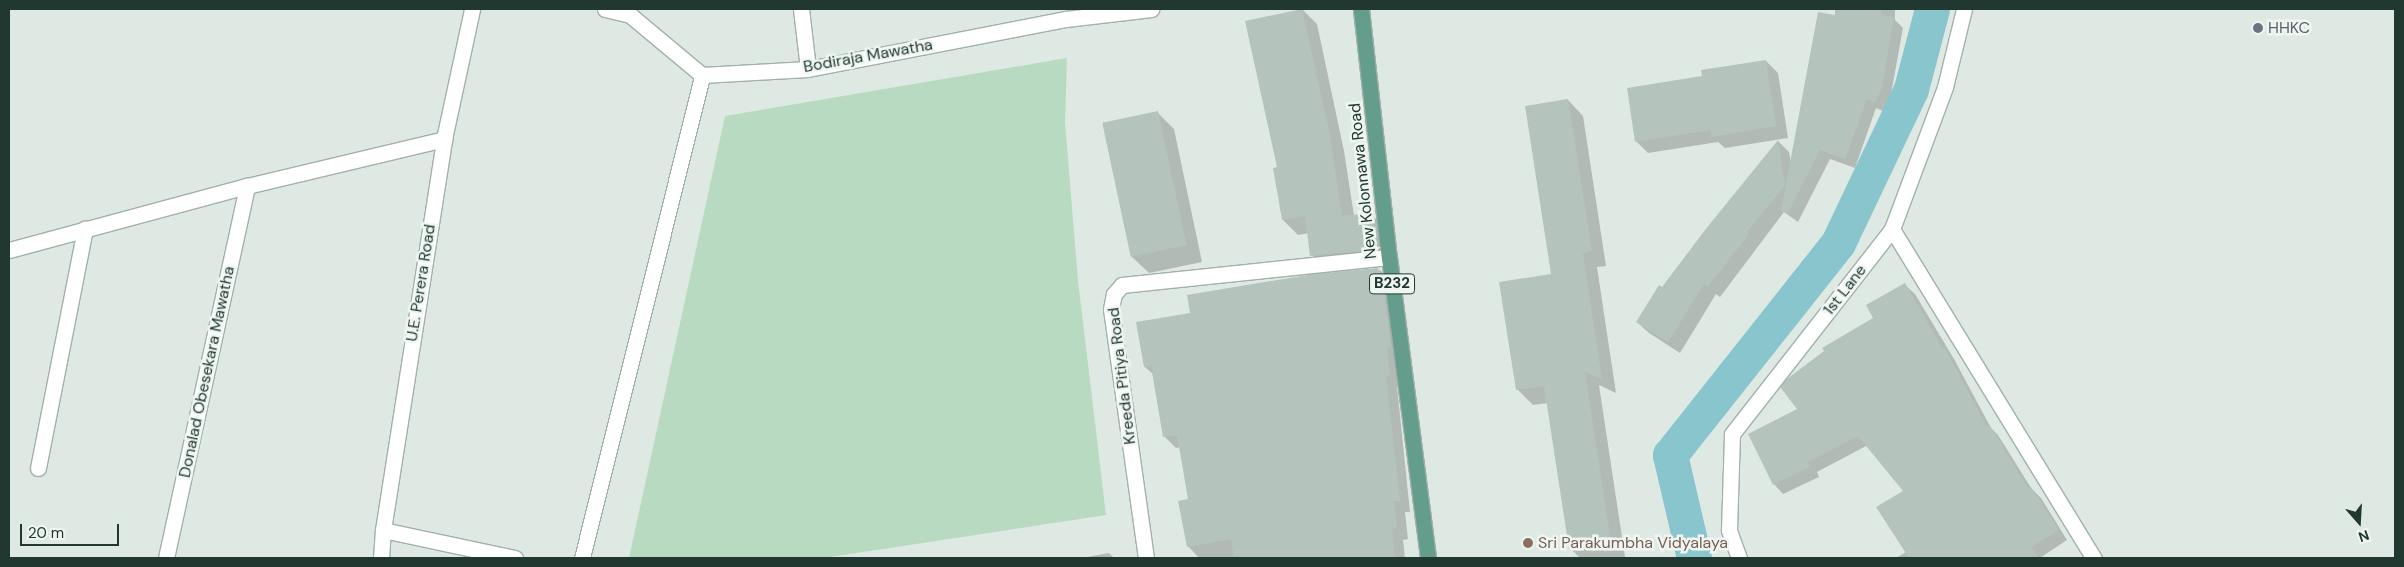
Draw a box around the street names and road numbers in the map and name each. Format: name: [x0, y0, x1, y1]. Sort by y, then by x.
street label: Bodiraja Mawatha: [802, 35, 934, 77]
street label: New Kolonnawa Road: [1345, 102, 1381, 260]
street label: U.E. Perera Road: [402, 223, 440, 343]
street label: 1st Lane: [1819, 261, 1871, 319]
street label: Donalad Obesekara Mawatha: [175, 265, 239, 479]
road number: B232: [1368, 272, 1416, 296]
street label: Kreeda Pitiya Road: [1104, 306, 1140, 446]

